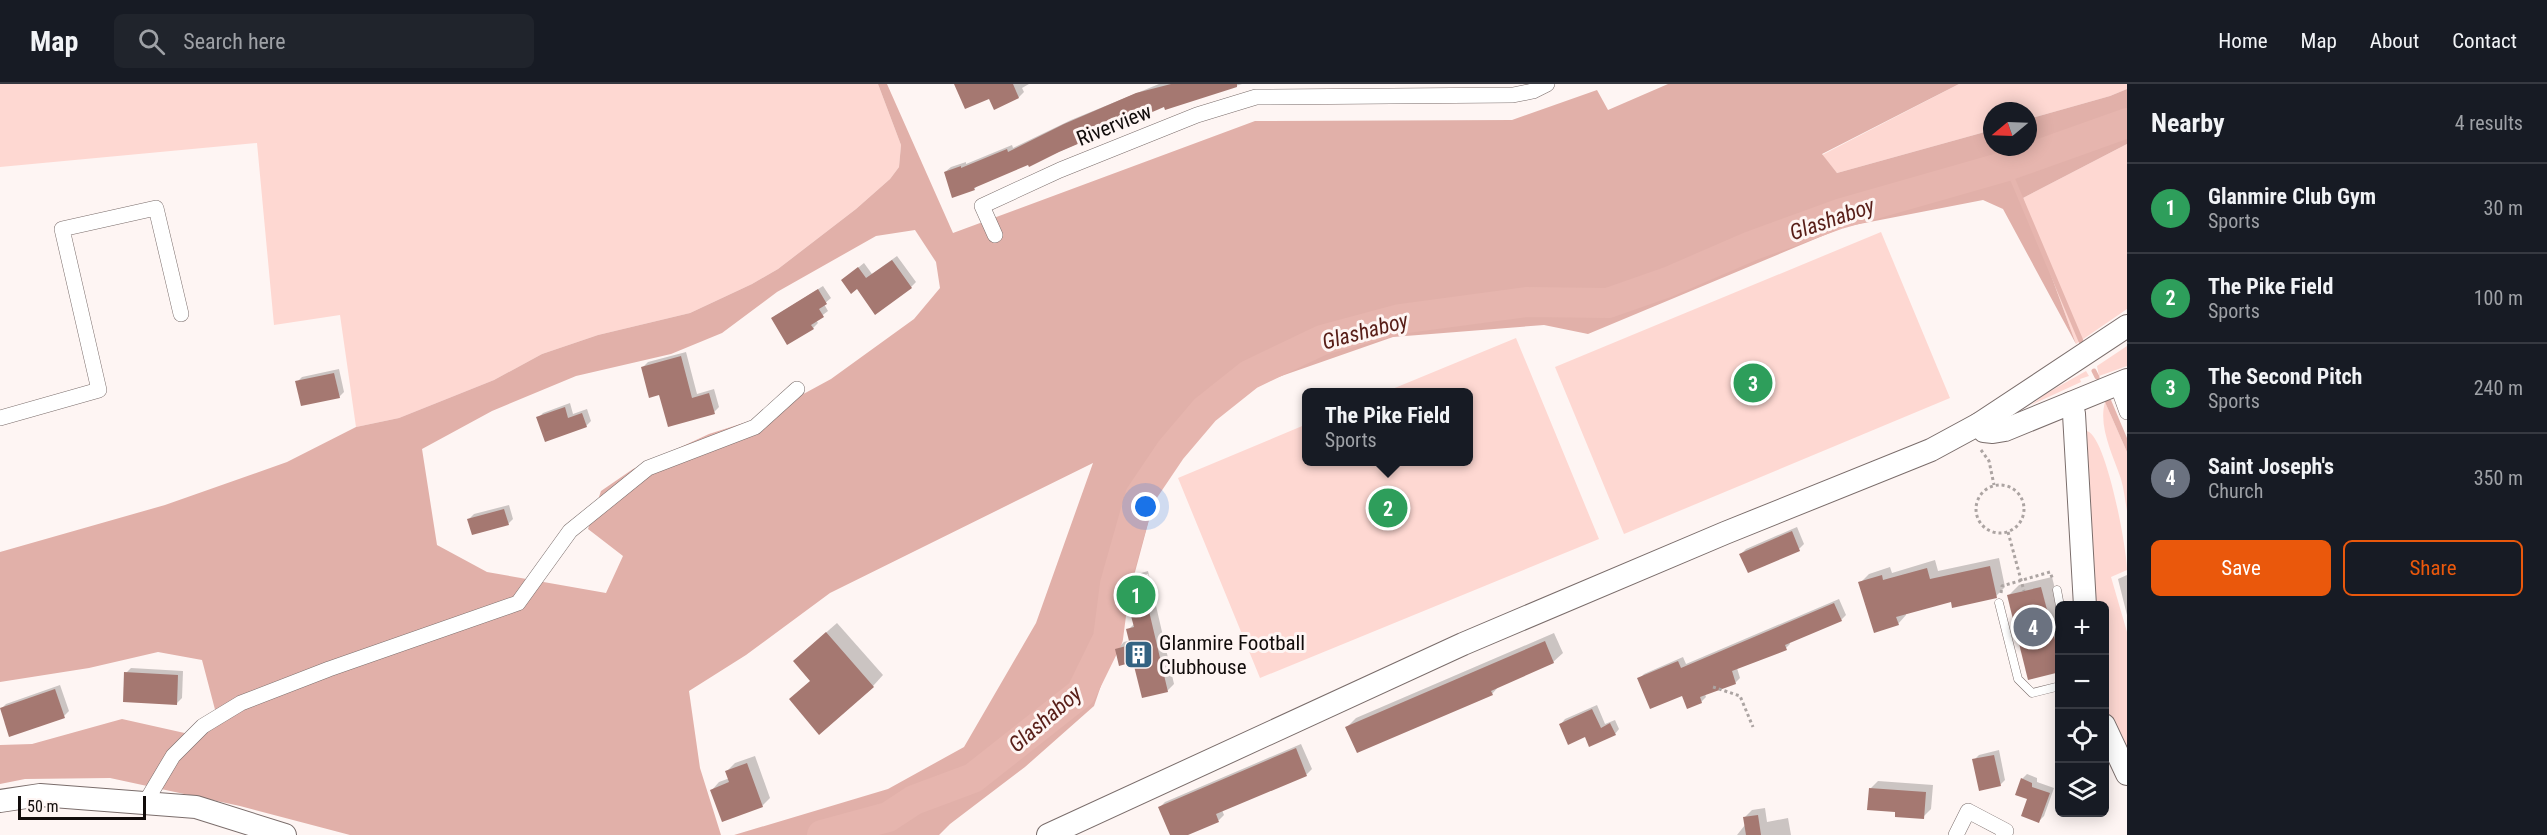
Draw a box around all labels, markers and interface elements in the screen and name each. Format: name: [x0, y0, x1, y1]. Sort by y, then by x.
search box: [114, 14, 534, 68]
text: Map: [30, 25, 78, 58]
icon: search: [135, 25, 168, 58]
text: Search here: [183, 29, 286, 54]
text: Home: [2218, 29, 2268, 53]
text: Map: [2301, 29, 2337, 53]
text: About: [2370, 29, 2419, 53]
text: Contact: [2452, 29, 2517, 53]
street label: Riverview: [1073, 99, 1155, 151]
north arrow: [1983, 102, 2037, 156]
text: Nearby: [2151, 108, 2225, 138]
text: 4 results: [2455, 111, 2523, 135]
text: Glanmire Club Gym: [2208, 184, 2376, 209]
water label: Glashaboy: [1786, 193, 1879, 245]
text: 1: [2165, 196, 2176, 220]
text: 30 m: [2484, 196, 2523, 220]
text: Sports: [2208, 209, 2260, 233]
text: The Pike Field: [2208, 274, 2333, 299]
text: 2: [2165, 286, 2176, 310]
text: 100 m: [2474, 286, 2523, 310]
text: Sports: [2208, 299, 2260, 323]
water label: Glashaboy: [1319, 307, 1412, 354]
pin: 3: [1734, 360, 1772, 406]
text: The Second Pitch: [2208, 364, 2362, 389]
text: 3: [2165, 376, 2176, 400]
text: 240 m: [2474, 376, 2523, 400]
popup: [1302, 388, 1473, 466]
text: Sports: [2208, 389, 2260, 413]
text: The Pike Field: [1325, 403, 1450, 428]
text: Sports: [1325, 428, 1377, 452]
text: Saint Joseph's: [2208, 454, 2334, 479]
text: 4: [2165, 466, 2176, 490]
text: 350 m: [2474, 466, 2523, 490]
text: Church: [2208, 479, 2263, 503]
pin: 2: [1368, 486, 1408, 530]
your location: [1131, 492, 1160, 521]
button: Save: [2151, 540, 2331, 596]
button: Share: [2343, 540, 2523, 596]
pin: 1: [1116, 572, 1156, 618]
map controls: [2055, 601, 2109, 817]
button: +: [2055, 601, 2109, 655]
pin: 4: [2014, 604, 2052, 650]
place label: Glanmire Football Clubhouse: [1159, 631, 1305, 679]
building icon: Glanmire Football Clubhouse: [1122, 639, 1154, 671]
button: −: [2055, 655, 2109, 709]
water label: Glashaboy: [1004, 680, 1087, 757]
button: locate: [2055, 709, 2109, 763]
button: layers: [2055, 763, 2109, 817]
scale bar: [18, 793, 146, 820]
text: 50 m: [27, 797, 59, 816]

